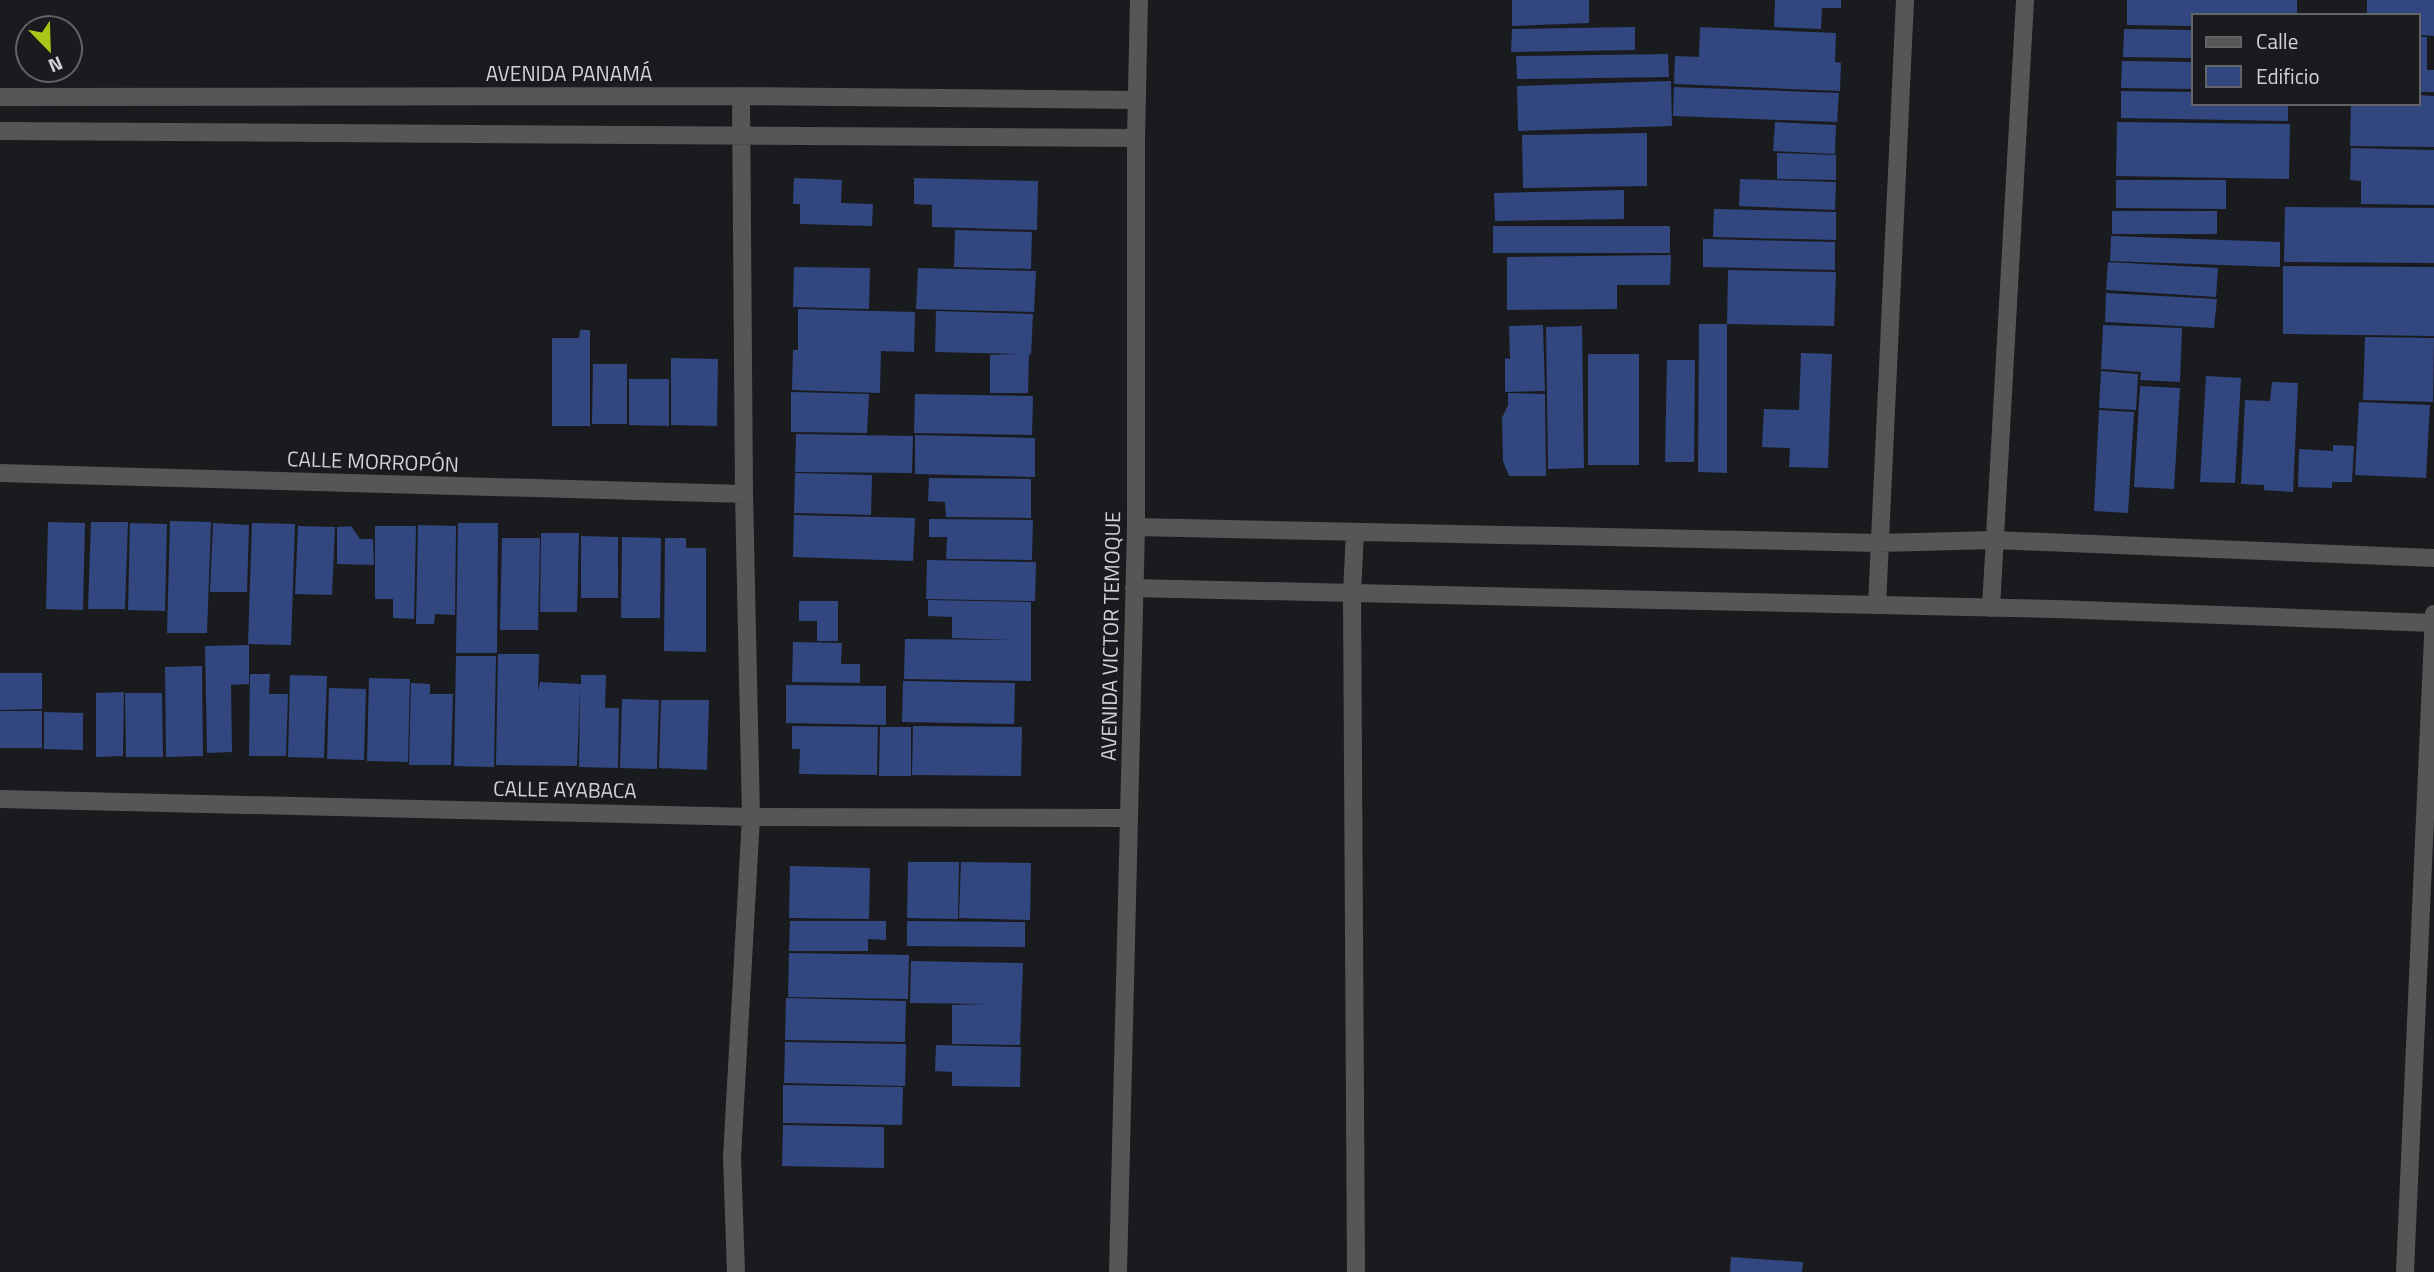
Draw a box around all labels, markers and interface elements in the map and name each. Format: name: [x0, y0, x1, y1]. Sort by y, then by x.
north arrow: [14, 14, 84, 84]
legend: [2192, 14, 2420, 105]
text: Calle: [2256, 25, 2298, 57]
text: N: [44, 49, 68, 81]
street label: AVENIDA PANAMÁ: [486, 57, 653, 89]
text: Edificio: [2256, 60, 2320, 92]
street label: CALLE MORROPÓN: [286, 442, 460, 480]
street label: AVENIDA VICTOR TEMOQUE: [1092, 511, 1128, 761]
street label: CALLE AYABACA: [493, 772, 638, 806]

